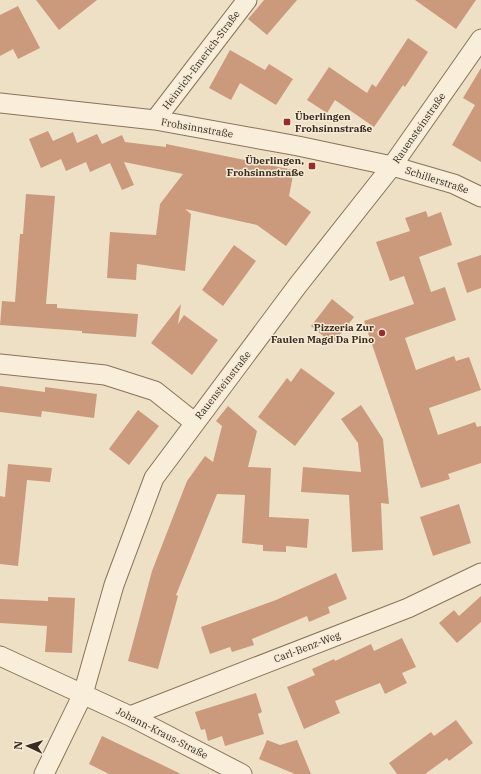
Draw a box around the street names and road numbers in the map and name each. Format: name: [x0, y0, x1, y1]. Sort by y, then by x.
street label: Heinrich-Emerich-Straße: [159, 8, 243, 112]
street label: Rauensteinstraße: [390, 90, 448, 166]
street label: Frohsinnstraße: [160, 115, 234, 141]
street label: Schillerstraße: [403, 164, 471, 196]
street label: Rauensteinstraße: [192, 348, 254, 422]
street label: Carl-Benz-Weg: [272, 628, 343, 666]
street label: Johann-Kraus-Straße: [114, 704, 210, 762]

